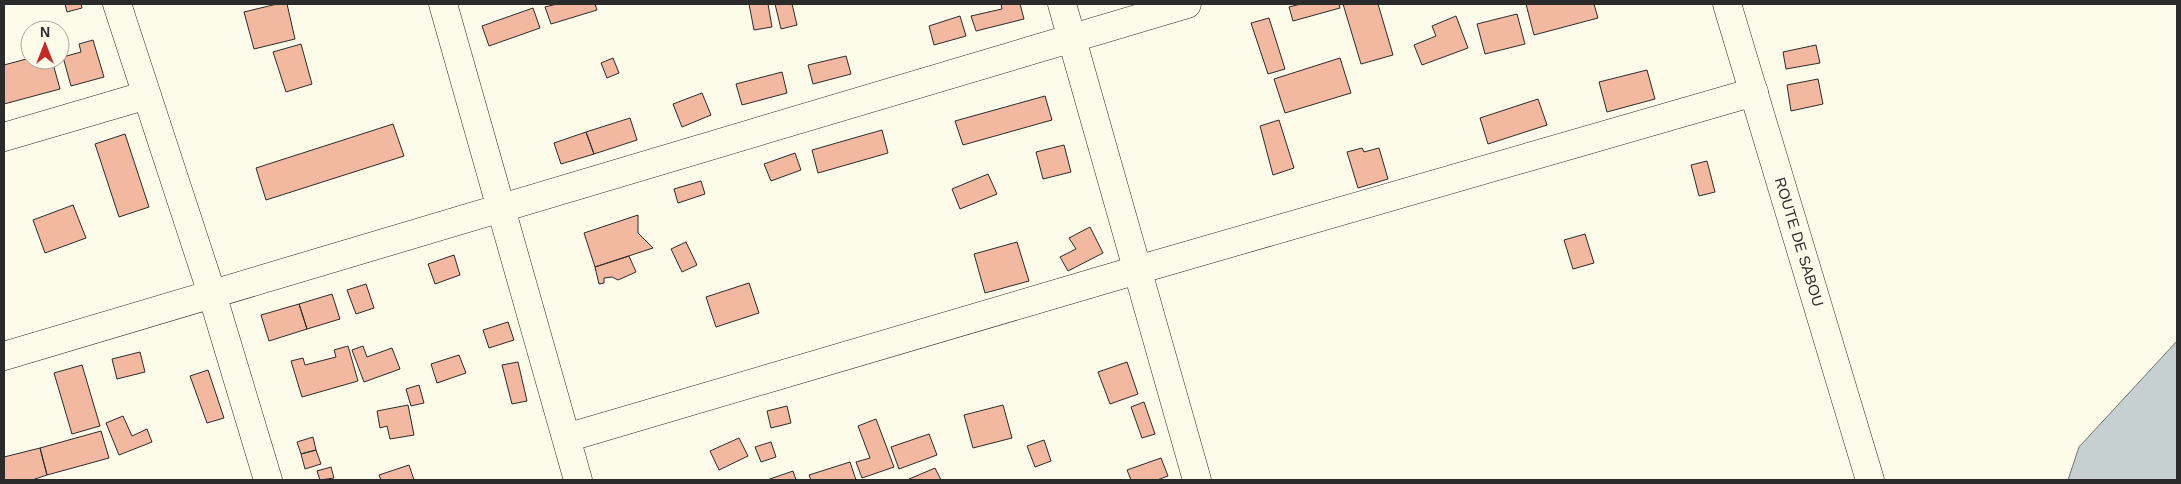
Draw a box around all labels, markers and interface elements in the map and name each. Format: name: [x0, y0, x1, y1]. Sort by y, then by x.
north arrow: [20, 20, 70, 70]
text: N: [40, 24, 50, 40]
street label: ROUTE DE SABOU: [1772, 175, 1827, 309]

